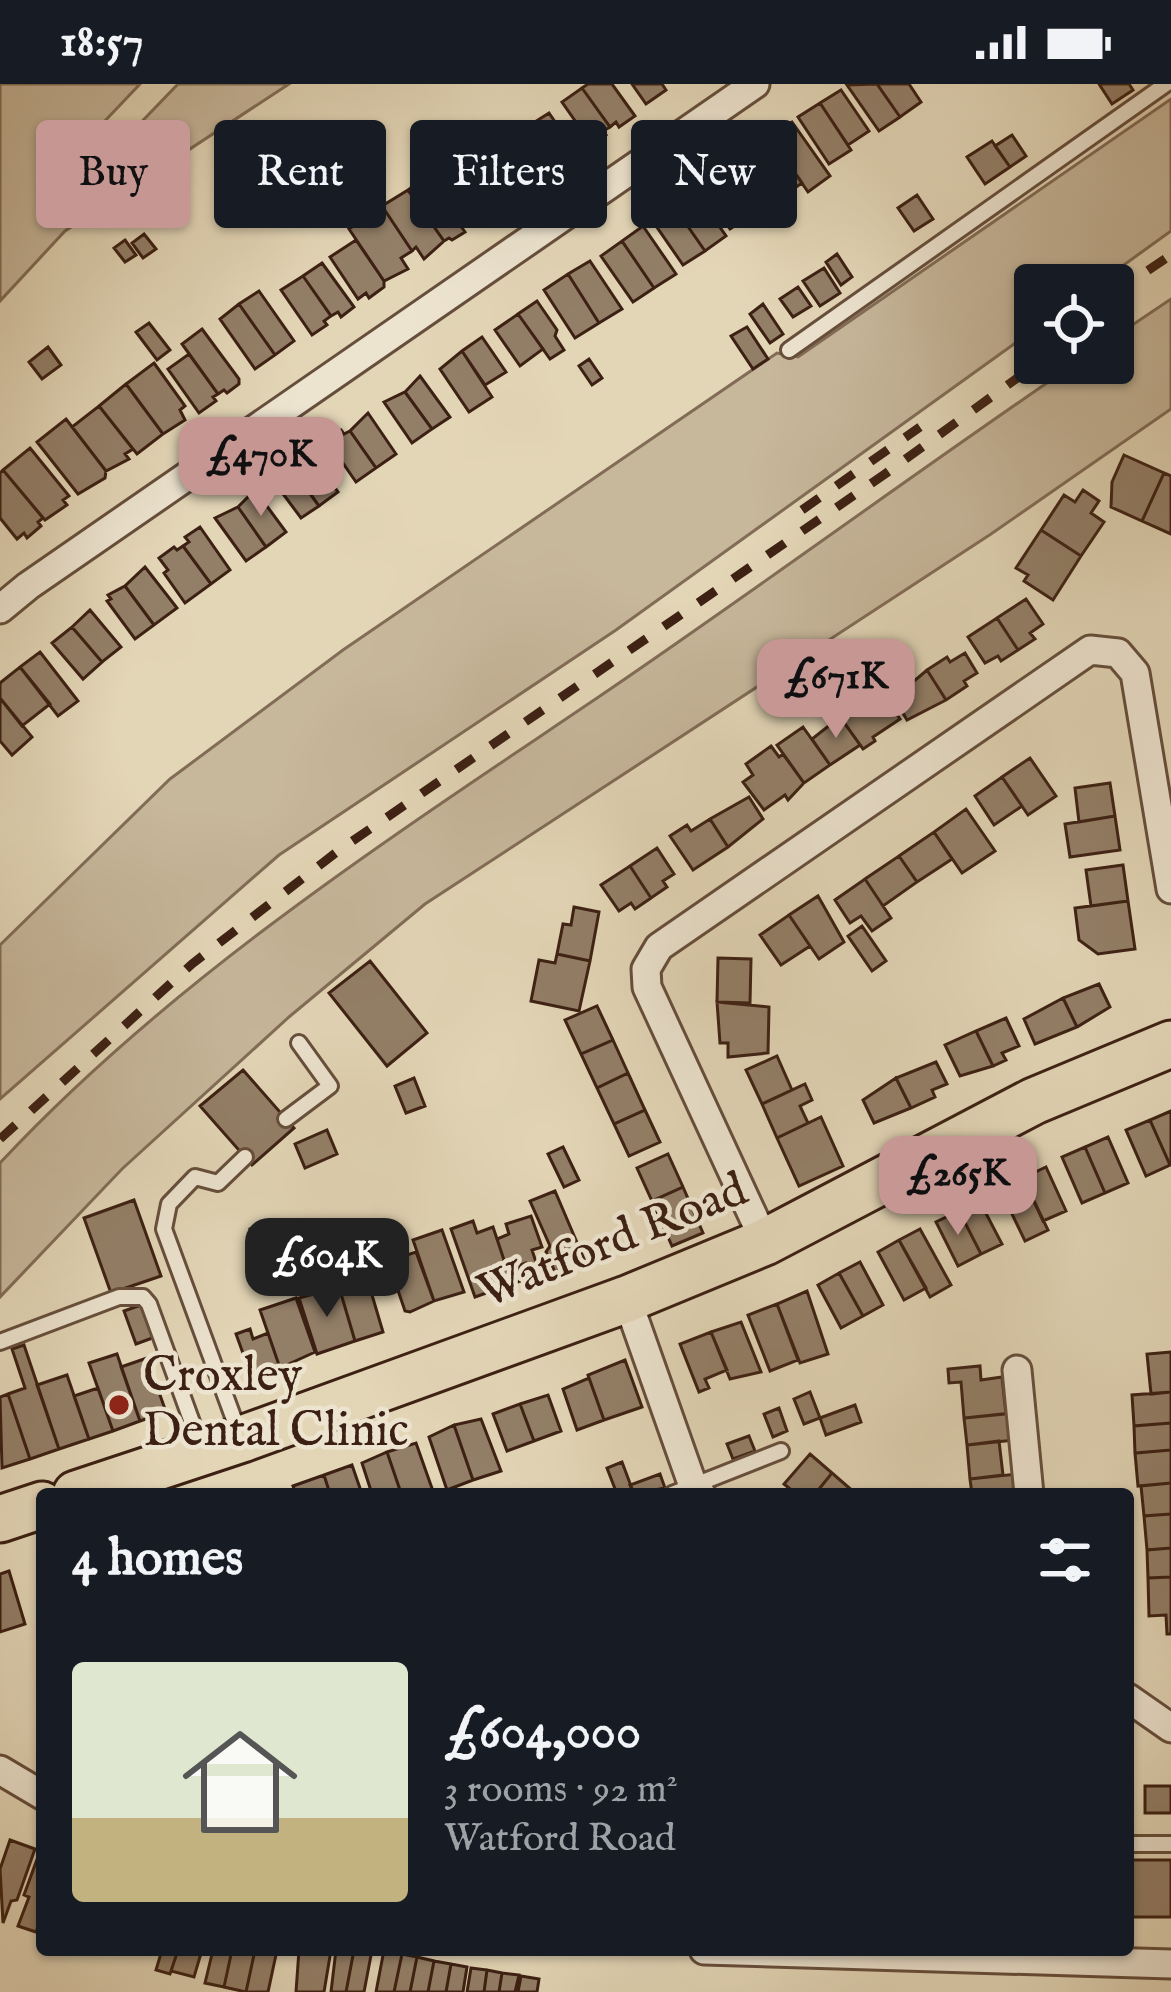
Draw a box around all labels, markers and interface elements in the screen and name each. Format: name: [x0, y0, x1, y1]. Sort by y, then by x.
text: 18:57: [60, 14, 144, 71]
chip: Buy: [36, 120, 190, 228]
chip: Rent: [214, 120, 386, 228]
chip: Filters: [410, 120, 607, 228]
chip: New: [631, 120, 797, 228]
map controls: [1014, 264, 1134, 384]
button: locate: [1014, 264, 1134, 384]
pin: £470K: [177, 417, 345, 519]
text: £470K: [206, 431, 316, 480]
pin: £671K: [752, 639, 920, 741]
text: £671K: [784, 653, 888, 702]
pin: £265K: [874, 1136, 1042, 1238]
text: £265K: [906, 1150, 1010, 1199]
street label: Watford Road: [470, 1161, 757, 1323]
pin: £604K: [243, 1218, 411, 1320]
text: £604K: [272, 1232, 382, 1281]
place label: Croxley Dental Clinic: [143, 1347, 409, 1462]
marker: Croxley Dental Clinic: [106, 1392, 132, 1418]
icon: filters: [1032, 1527, 1098, 1593]
text: 4 homes: [72, 1528, 243, 1593]
text: £604,000: [444, 1701, 641, 1766]
icon: home: [168, 1710, 312, 1854]
text: 3 rooms · 92 m²: [444, 1766, 678, 1815]
text: Watford Road: [444, 1815, 676, 1864]

